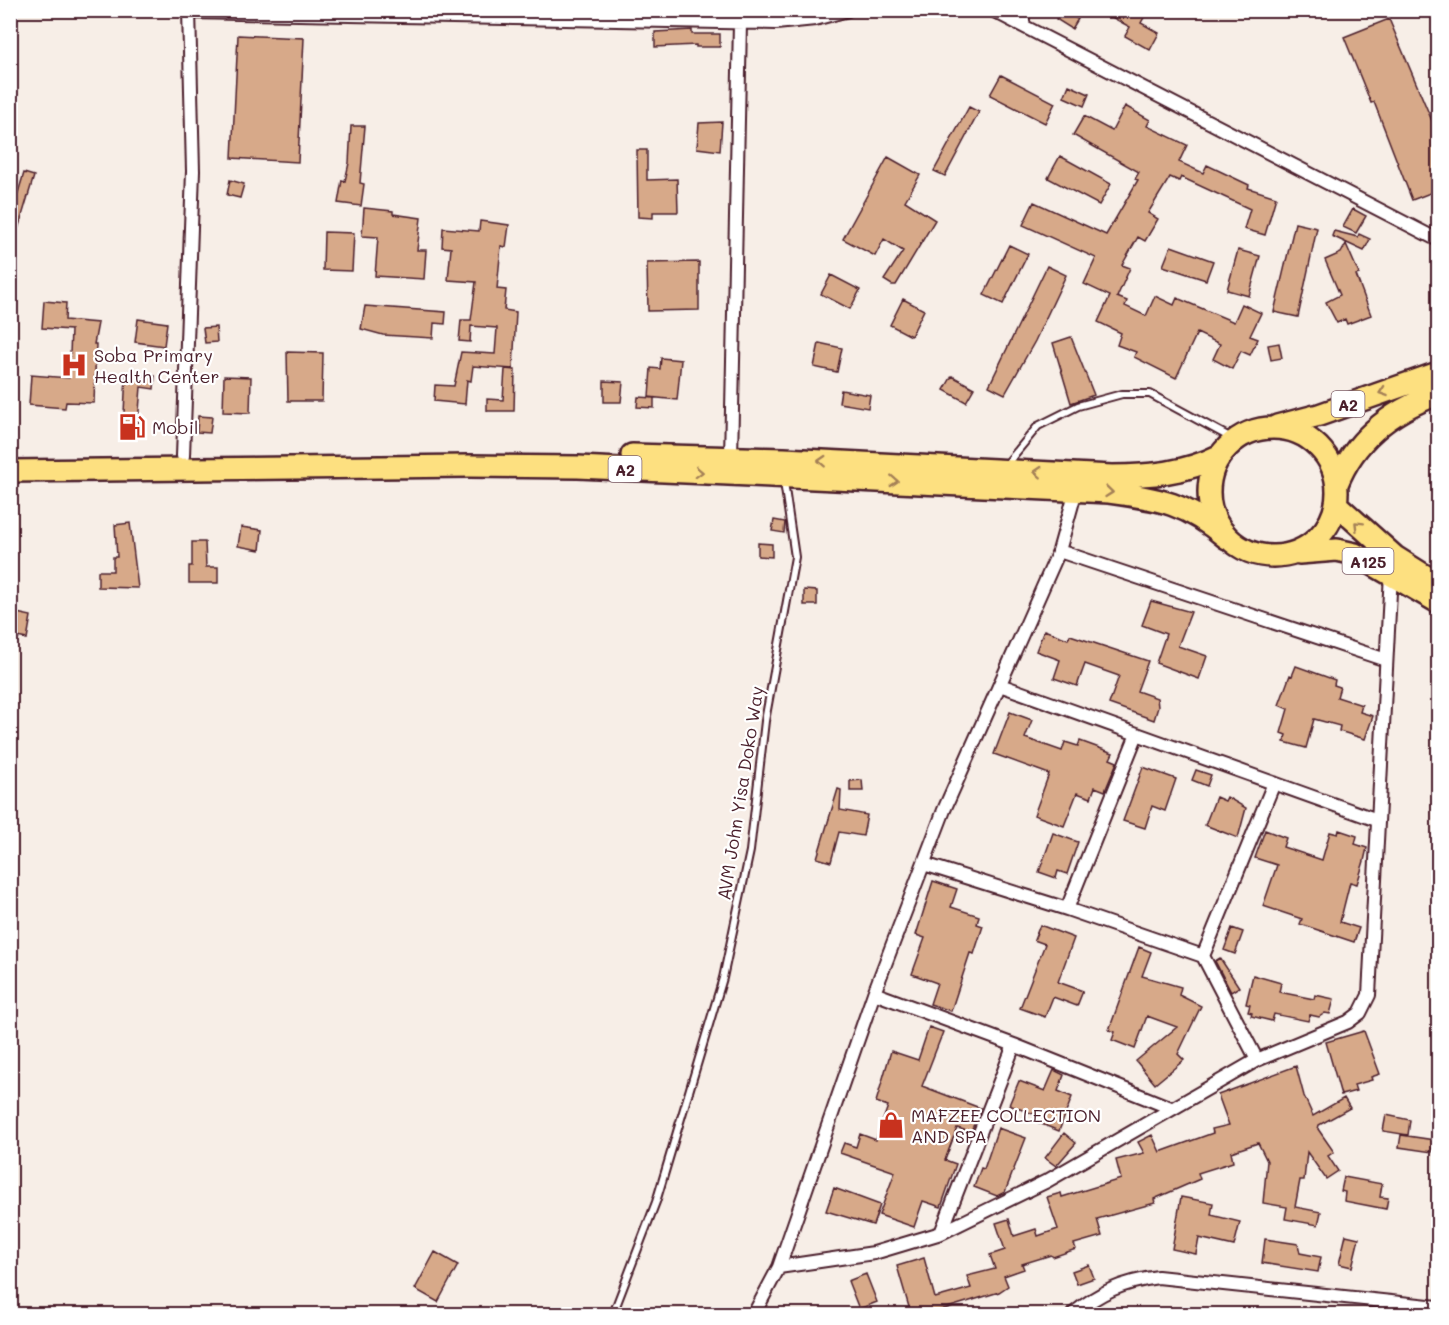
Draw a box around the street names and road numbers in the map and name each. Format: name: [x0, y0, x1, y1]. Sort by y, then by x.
road number: A2: [1332, 391, 1364, 417]
road number: A2: [608, 456, 642, 482]
road number: A125: [1342, 548, 1394, 574]
street label: AVM John Yisa Doko Way: [711, 684, 769, 902]

